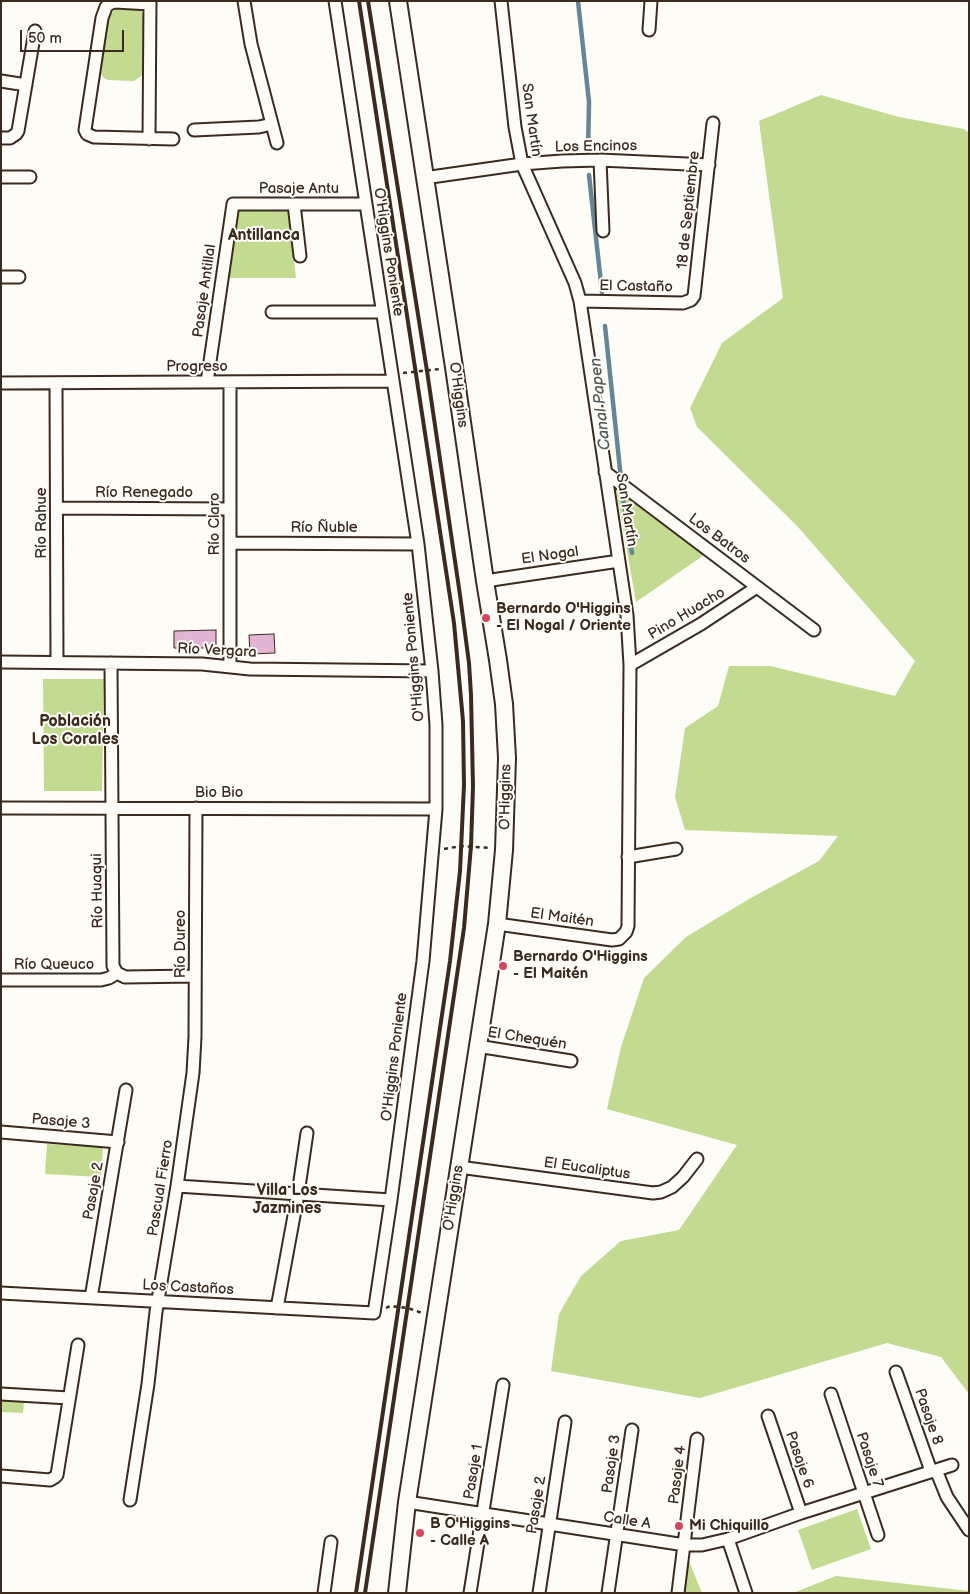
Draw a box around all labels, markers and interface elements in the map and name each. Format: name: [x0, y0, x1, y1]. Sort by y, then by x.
scale bar: [22, 20, 126, 52]
text: 50 m: [28, 29, 62, 48]
street label: San Martín: [517, 82, 545, 158]
street label: Los Encinos: [555, 137, 637, 157]
street label: 18 de Septiembre: [674, 150, 704, 270]
street label: Pasaje Antu: [259, 180, 339, 198]
street label: O'Higgins Poniente: [369, 187, 407, 317]
district label: Antillanca: [228, 226, 300, 246]
street label: Pasaje Antillal: [190, 243, 220, 339]
street label: El Castaño: [599, 277, 673, 297]
water label: Canal Papen: [587, 357, 615, 451]
street label: Progreso: [166, 358, 228, 376]
street label: O'Higgins: [444, 361, 472, 429]
street label: San Martín: [611, 472, 641, 548]
street label: Río Renegado: [95, 484, 193, 502]
street label: Río Rahue: [33, 487, 51, 559]
street label: Río Claro: [206, 493, 224, 555]
street label: Los Batros: [685, 510, 753, 568]
street label: Río Ñuble: [290, 519, 358, 537]
street label: El Nogal: [520, 543, 580, 569]
street label: Pino Huacho: [645, 584, 729, 644]
street label: O'Higgins Poniente: [399, 592, 429, 722]
place label: Bernardo O'Higgins - El Nogal / Oriente: [496, 600, 631, 635]
marker: Bernardo O'Higgins - El Nogal / Oriente: [480, 612, 492, 624]
street label: Río Vergara: [177, 640, 257, 662]
district label: Población Los Corales: [31, 712, 119, 750]
street label: O'Higgins: [496, 764, 516, 830]
street label: Bio Bio: [195, 784, 243, 802]
street label: Río Huaqui: [88, 853, 108, 929]
street label: El Maitén: [529, 905, 595, 931]
street label: Río Dureo: [172, 910, 190, 978]
place label: Bernardo O'Higgins - El Maitén: [513, 948, 648, 983]
street label: Río Queuco: [14, 956, 94, 974]
marker: Bernardo O'Higgins - El Maitén: [497, 960, 509, 972]
street label: O'Higgins Poniente: [378, 991, 412, 1123]
street label: El Chequén: [486, 1024, 568, 1054]
street label: Pasaje 3: [31, 1110, 91, 1134]
street label: Pascual Fierro: [144, 1139, 178, 1237]
street label: El Eucaliptus: [543, 1154, 631, 1184]
street label: Pasaje 2: [80, 1161, 108, 1221]
street label: O'Higgins: [440, 1164, 468, 1232]
district label: Villa Los Jazmines: [253, 1181, 321, 1219]
street label: Los Castaños: [142, 1277, 234, 1299]
street label: Pasaje 8: [910, 1386, 946, 1448]
street label: Pasaje 6: [781, 1429, 817, 1491]
street label: Pasaje 7: [852, 1430, 886, 1490]
street label: Pasaje 3: [599, 1434, 625, 1494]
street label: Pasaje 1: [461, 1443, 487, 1501]
street label: Pasaje 4: [665, 1445, 691, 1505]
street label: Pasaje 2: [524, 1475, 550, 1535]
street label: Calle A: [602, 1508, 652, 1534]
place label: B O'Higgins - Calle A: [430, 1515, 510, 1550]
place label: Mi Chiquillo: [689, 1517, 769, 1535]
marker: Mi Chiquillo: [673, 1520, 685, 1532]
marker: B O'Higgins - Calle A: [414, 1527, 426, 1539]

